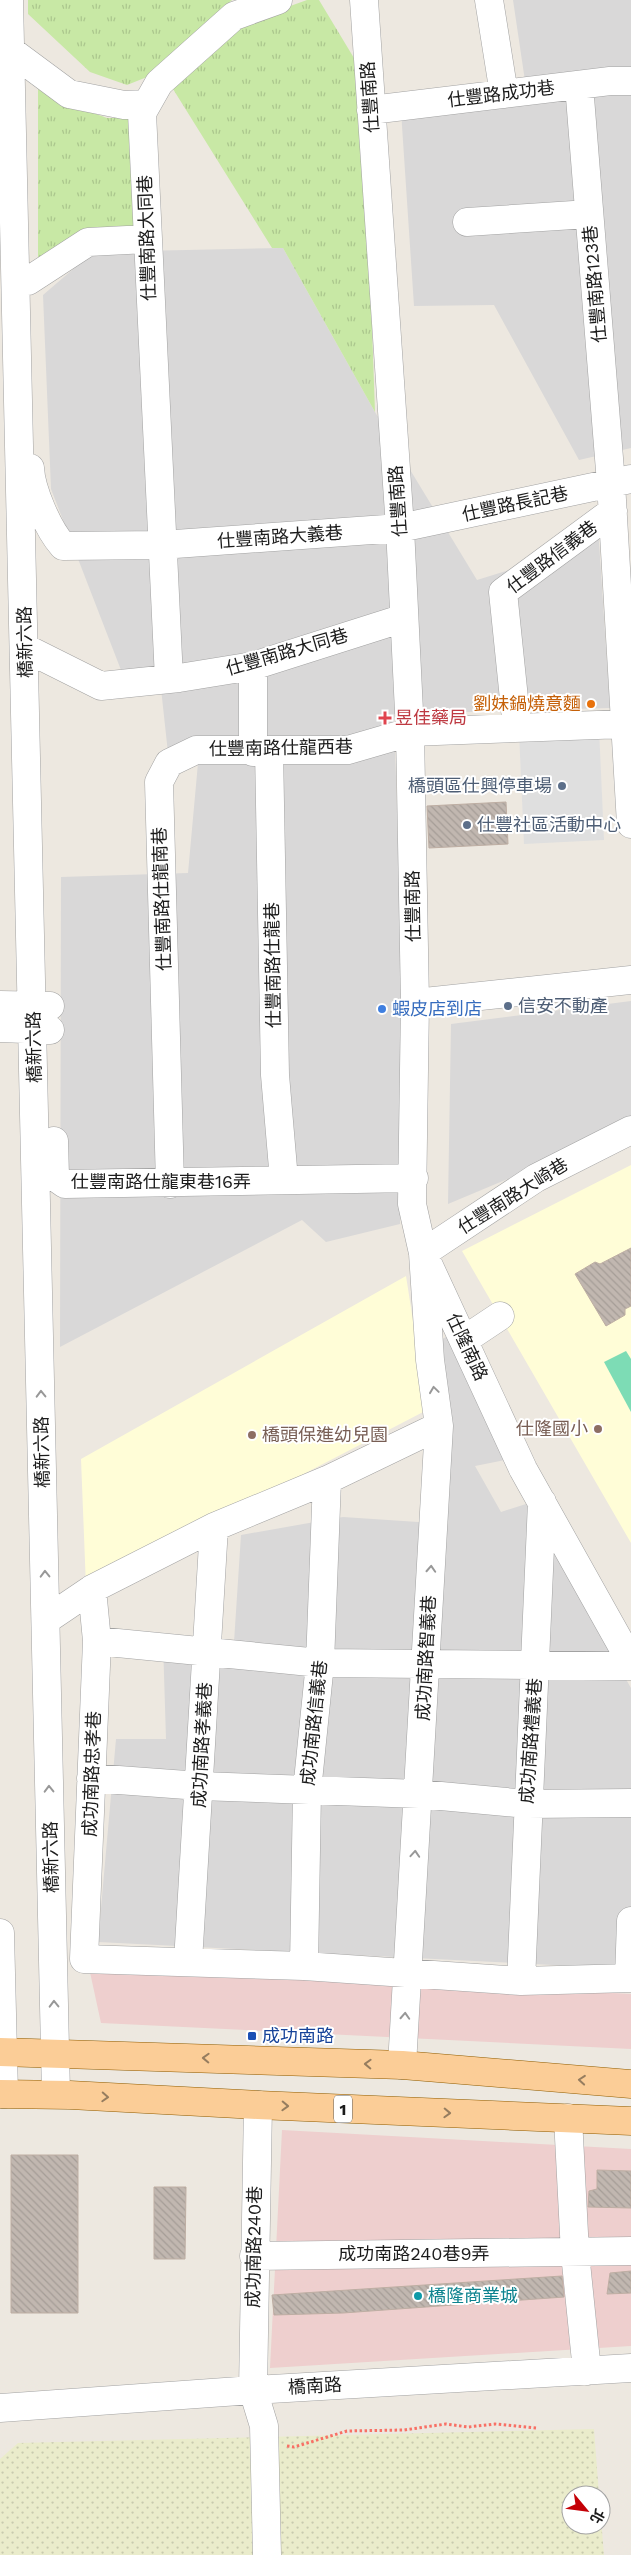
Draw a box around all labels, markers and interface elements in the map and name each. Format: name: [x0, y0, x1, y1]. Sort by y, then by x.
street label: 仕豐南路: [357, 60, 382, 134]
street label: 仕豐路成功巷: [446, 77, 556, 111]
street label: 仕豐南路大同巷: [134, 175, 159, 301]
street label: 仕豐南路123巷: [579, 224, 610, 344]
street label: 仕豐南路: [385, 464, 410, 538]
street label: 仕豐路長記巷: [460, 482, 570, 525]
street label: 仕豐路信義巷: [502, 516, 601, 597]
street label: 仕豐南路大義巷: [216, 522, 344, 551]
street label: 橋新六路: [13, 606, 36, 678]
street label: 仕豐南路大同巷: [223, 624, 350, 679]
place label: 劉妹鍋燒意麵: [473, 693, 581, 714]
marker: 劉妹鍋燒意麵: [585, 698, 597, 710]
place label: 昱佳藥局: [395, 707, 467, 728]
marker: 昱佳藥局: [379, 712, 391, 724]
street label: 仕豐南路仕龍西巷: [209, 736, 353, 759]
place label: 橋頭區仕興停車場: [408, 775, 552, 796]
marker: 橋頭區仕興停車場: [556, 780, 568, 792]
place label: 仕豐社區活動中心: [477, 814, 621, 835]
marker: 仕豐社區活動中心: [461, 819, 473, 831]
street label: 仕豐南路仕龍南巷: [148, 827, 175, 971]
street label: 仕豐南路: [401, 870, 424, 942]
street label: 仕豐南路仕龍巷: [261, 902, 284, 1028]
place label: 信安不動產: [518, 995, 608, 1016]
place label: 蝦皮店到店: [392, 998, 482, 1019]
marker: 信安不動產: [502, 1000, 514, 1012]
marker: 蝦皮店到店: [376, 1003, 388, 1015]
street label: 橋新六路: [22, 1011, 45, 1083]
street label: 仕豐南路大崎巷: [454, 1153, 572, 1238]
street label: 仕豐南路仕龍東巷16弄: [71, 1171, 251, 1192]
street label: 仕隆南路: [443, 1310, 492, 1384]
one-way arrow: [429, 1386, 440, 1394]
one-way arrow: [36, 1390, 46, 1398]
street label: 橋新六路: [30, 1416, 53, 1488]
place label: 仕隆國小: [516, 1418, 588, 1439]
marker: 仕隆國小: [592, 1423, 604, 1435]
place label: 橋頭保進幼兒園: [262, 1424, 388, 1445]
marker: 橋頭保進幼兒園: [246, 1429, 258, 1441]
one-way arrow: [425, 1565, 436, 1573]
one-way arrow: [39, 1570, 50, 1578]
street label: 成功南路智義巷: [412, 1595, 439, 1721]
street label: 成功南路信義巷: [296, 1659, 331, 1787]
street label: 成功南路禮義巷: [516, 1677, 545, 1805]
street label: 成功南路孝義巷: [188, 1682, 215, 1808]
street label: 成功南路忠孝巷: [79, 1711, 104, 1837]
one-way arrow: [44, 1785, 54, 1792]
street label: 橋新六路: [39, 1821, 62, 1893]
one-way arrow: [409, 1850, 420, 1858]
one-way arrow: [49, 2000, 59, 2008]
one-way arrow: [399, 2012, 410, 2020]
place label: 成功南路: [262, 2025, 334, 2046]
marker: 成功南路: [246, 2030, 258, 2042]
one-way arrow: [201, 2052, 209, 2063]
one-way arrow: [364, 2058, 372, 2069]
one-way arrow: [578, 2075, 586, 2086]
one-way arrow: [101, 2091, 109, 2102]
road number: 1: [334, 2096, 352, 2122]
one-way arrow: [281, 2101, 289, 2112]
one-way arrow: [443, 2107, 451, 2118]
street label: 成功南路240巷: [242, 2186, 265, 2308]
street label: 成功南路240巷9弄: [338, 2243, 490, 2264]
place label: 橋隆商業城: [428, 2285, 518, 2306]
marker: 橋隆商業城: [412, 2290, 424, 2302]
street label: 橋南路: [287, 2374, 342, 2397]
north arrow: [561, 2485, 611, 2535]
text: 北: [587, 2506, 608, 2526]

